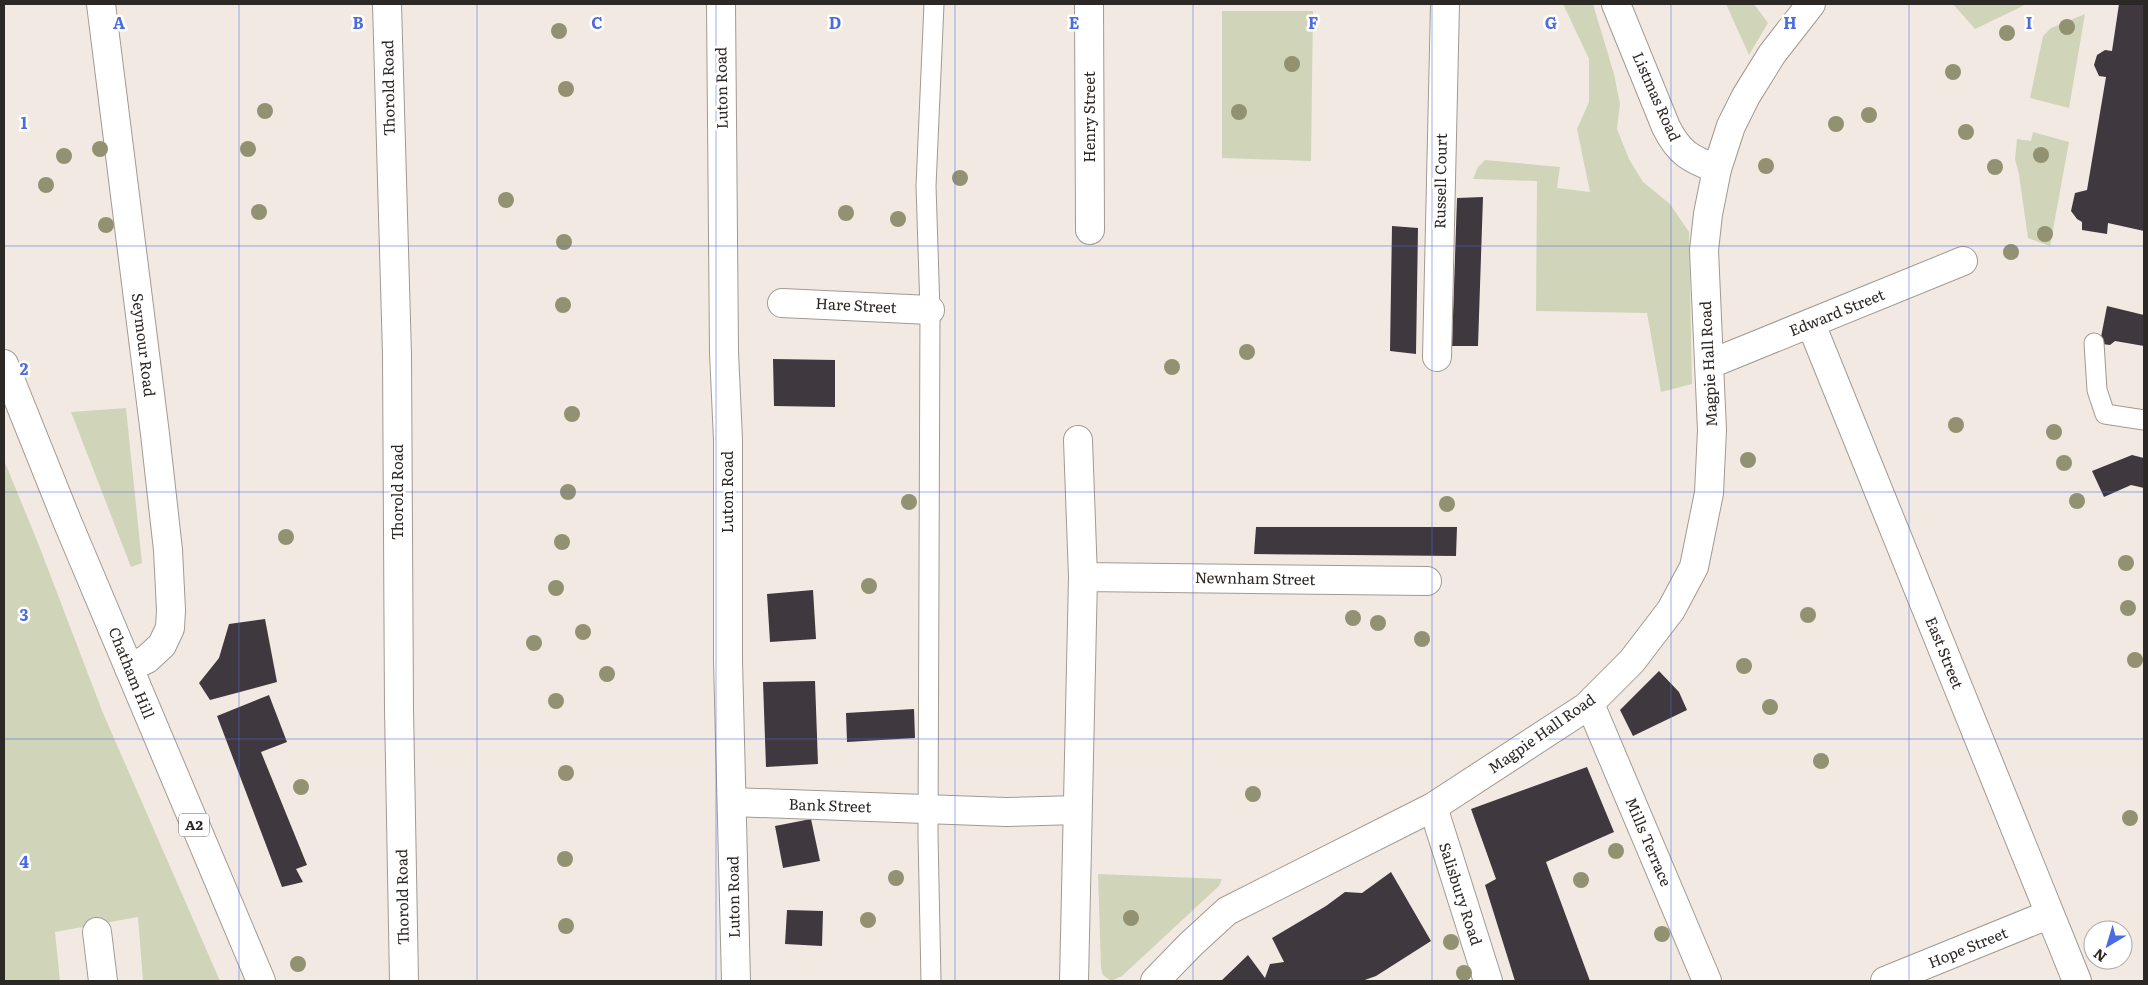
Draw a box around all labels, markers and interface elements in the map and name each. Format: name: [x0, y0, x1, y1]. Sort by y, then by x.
text: A: [113, 10, 125, 34]
text: B: [352, 10, 364, 34]
text: C: [591, 10, 603, 34]
text: D: [829, 10, 841, 34]
text: E: [1069, 10, 1080, 34]
text: F: [1308, 10, 1318, 34]
text: G: [1545, 10, 1557, 34]
text: H: [1783, 10, 1797, 34]
text: I: [2026, 10, 2032, 34]
street label: Thorold Road: [375, 40, 400, 136]
street label: Luton Road: [708, 47, 733, 129]
street label: Listmas Road: [1627, 48, 1687, 145]
street label: Henry Street: [1077, 71, 1100, 163]
text: 1: [21, 110, 28, 134]
street label: Russell Court: [1427, 133, 1452, 229]
street label: Edward Street: [1785, 282, 1888, 341]
street label: Hare Street: [815, 291, 897, 318]
street label: Seymour Road: [127, 292, 162, 398]
street label: Magpie Hall Road: [1693, 300, 1722, 428]
text: 2: [20, 356, 29, 380]
street label: Thorold Road: [385, 444, 408, 540]
street label: Luton Road: [715, 451, 738, 533]
street label: Newnham Street: [1195, 565, 1316, 590]
text: 3: [20, 602, 29, 626]
street label: East Street: [1920, 613, 1970, 692]
street label: Chatham Hill: [104, 623, 161, 722]
street label: Magpie Hall Road: [1483, 687, 1599, 778]
street label: Bank Street: [788, 792, 872, 817]
street label: Mills Terrace: [1620, 793, 1679, 890]
road number: A2: [179, 814, 209, 836]
street label: Salisbury Road: [1434, 839, 1489, 948]
text: 4: [19, 849, 29, 873]
street label: Thorold Road: [389, 849, 414, 945]
street label: Luton Road: [720, 856, 745, 938]
street label: Hope Street: [1924, 920, 2011, 973]
north arrow: [2083, 920, 2133, 970]
text: N: [2088, 944, 2110, 968]

